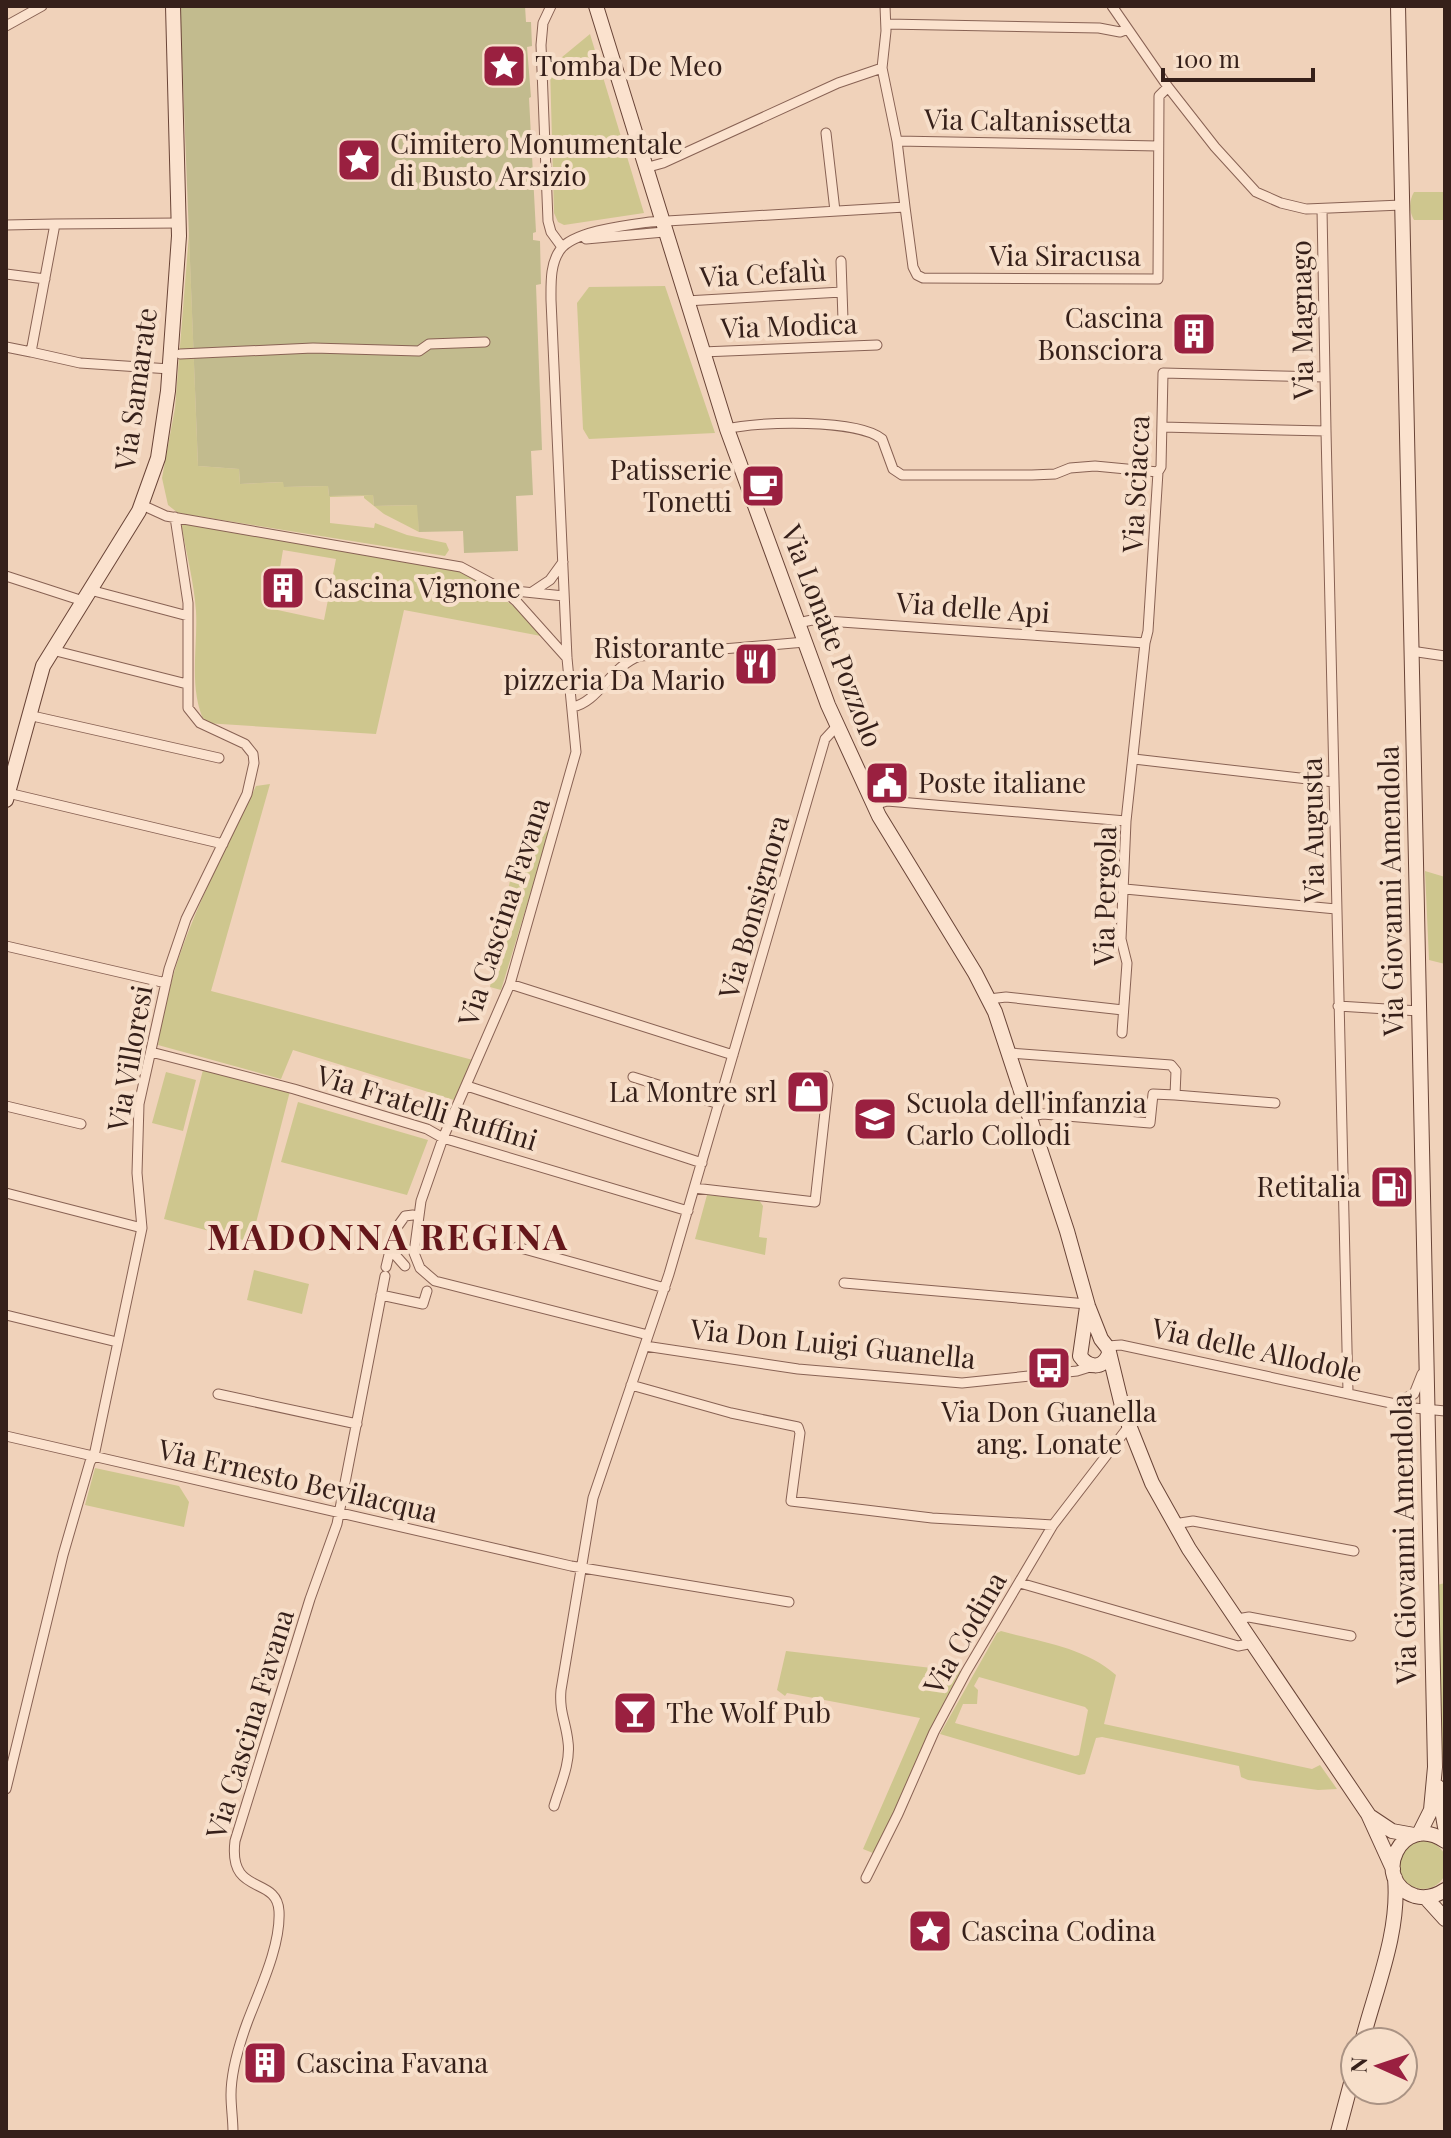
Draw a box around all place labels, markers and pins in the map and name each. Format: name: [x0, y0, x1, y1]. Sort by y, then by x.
place icon: Tomba De Meo: [480, 42, 528, 90]
place label: Tomba De Meo: [535, 46, 723, 83]
place label: Cimitero Monumentale di Busto Arsizio: [390, 124, 683, 193]
place icon: Cimitero Monumentale di Busto Arsizio: [335, 136, 383, 184]
place label: Cascina Bonsciora: [1037, 298, 1163, 367]
building icon: Cascina Bonsciora: [1170, 310, 1218, 358]
place label: Patisserie Tonetti: [610, 450, 732, 519]
cafe icon: Patisserie Tonetti: [739, 462, 787, 510]
building icon: Cascina Vignone: [259, 564, 307, 612]
place label: Cascina Vignone: [314, 568, 521, 605]
place label: Ristorante pizzeria Da Mario: [504, 628, 725, 697]
restaurant icon: Ristorante pizzeria Da Mario: [732, 640, 780, 688]
public building icon: Poste italiane: [863, 759, 911, 807]
place label: Poste italiane: [918, 763, 1086, 800]
shop icon: La Montre srl: [784, 1068, 832, 1116]
place label: La Montre srl: [609, 1072, 777, 1109]
place label: Scuola dell'infanzia Carlo Collodi: [906, 1083, 1147, 1152]
school or university icon: Scuola dell'infanzia Carlo Collodi: [851, 1095, 899, 1143]
fuel station icon: Retitalia: [1368, 1163, 1416, 1211]
place label: Retitalia: [1257, 1167, 1361, 1204]
bus stop icon: Via Don Guanella ang. Lonate: [1025, 1344, 1073, 1392]
place label: Via Don Guanella ang. Lonate: [940, 1392, 1157, 1461]
bar icon: The Wolf Pub: [611, 1689, 659, 1737]
place label: The Wolf Pub: [666, 1693, 831, 1730]
place icon: Cascina Codina: [906, 1907, 954, 1955]
place label: Cascina Codina: [961, 1911, 1156, 1948]
building icon: Cascina Favana: [241, 2039, 289, 2087]
place label: Cascina Favana: [296, 2043, 488, 2080]

